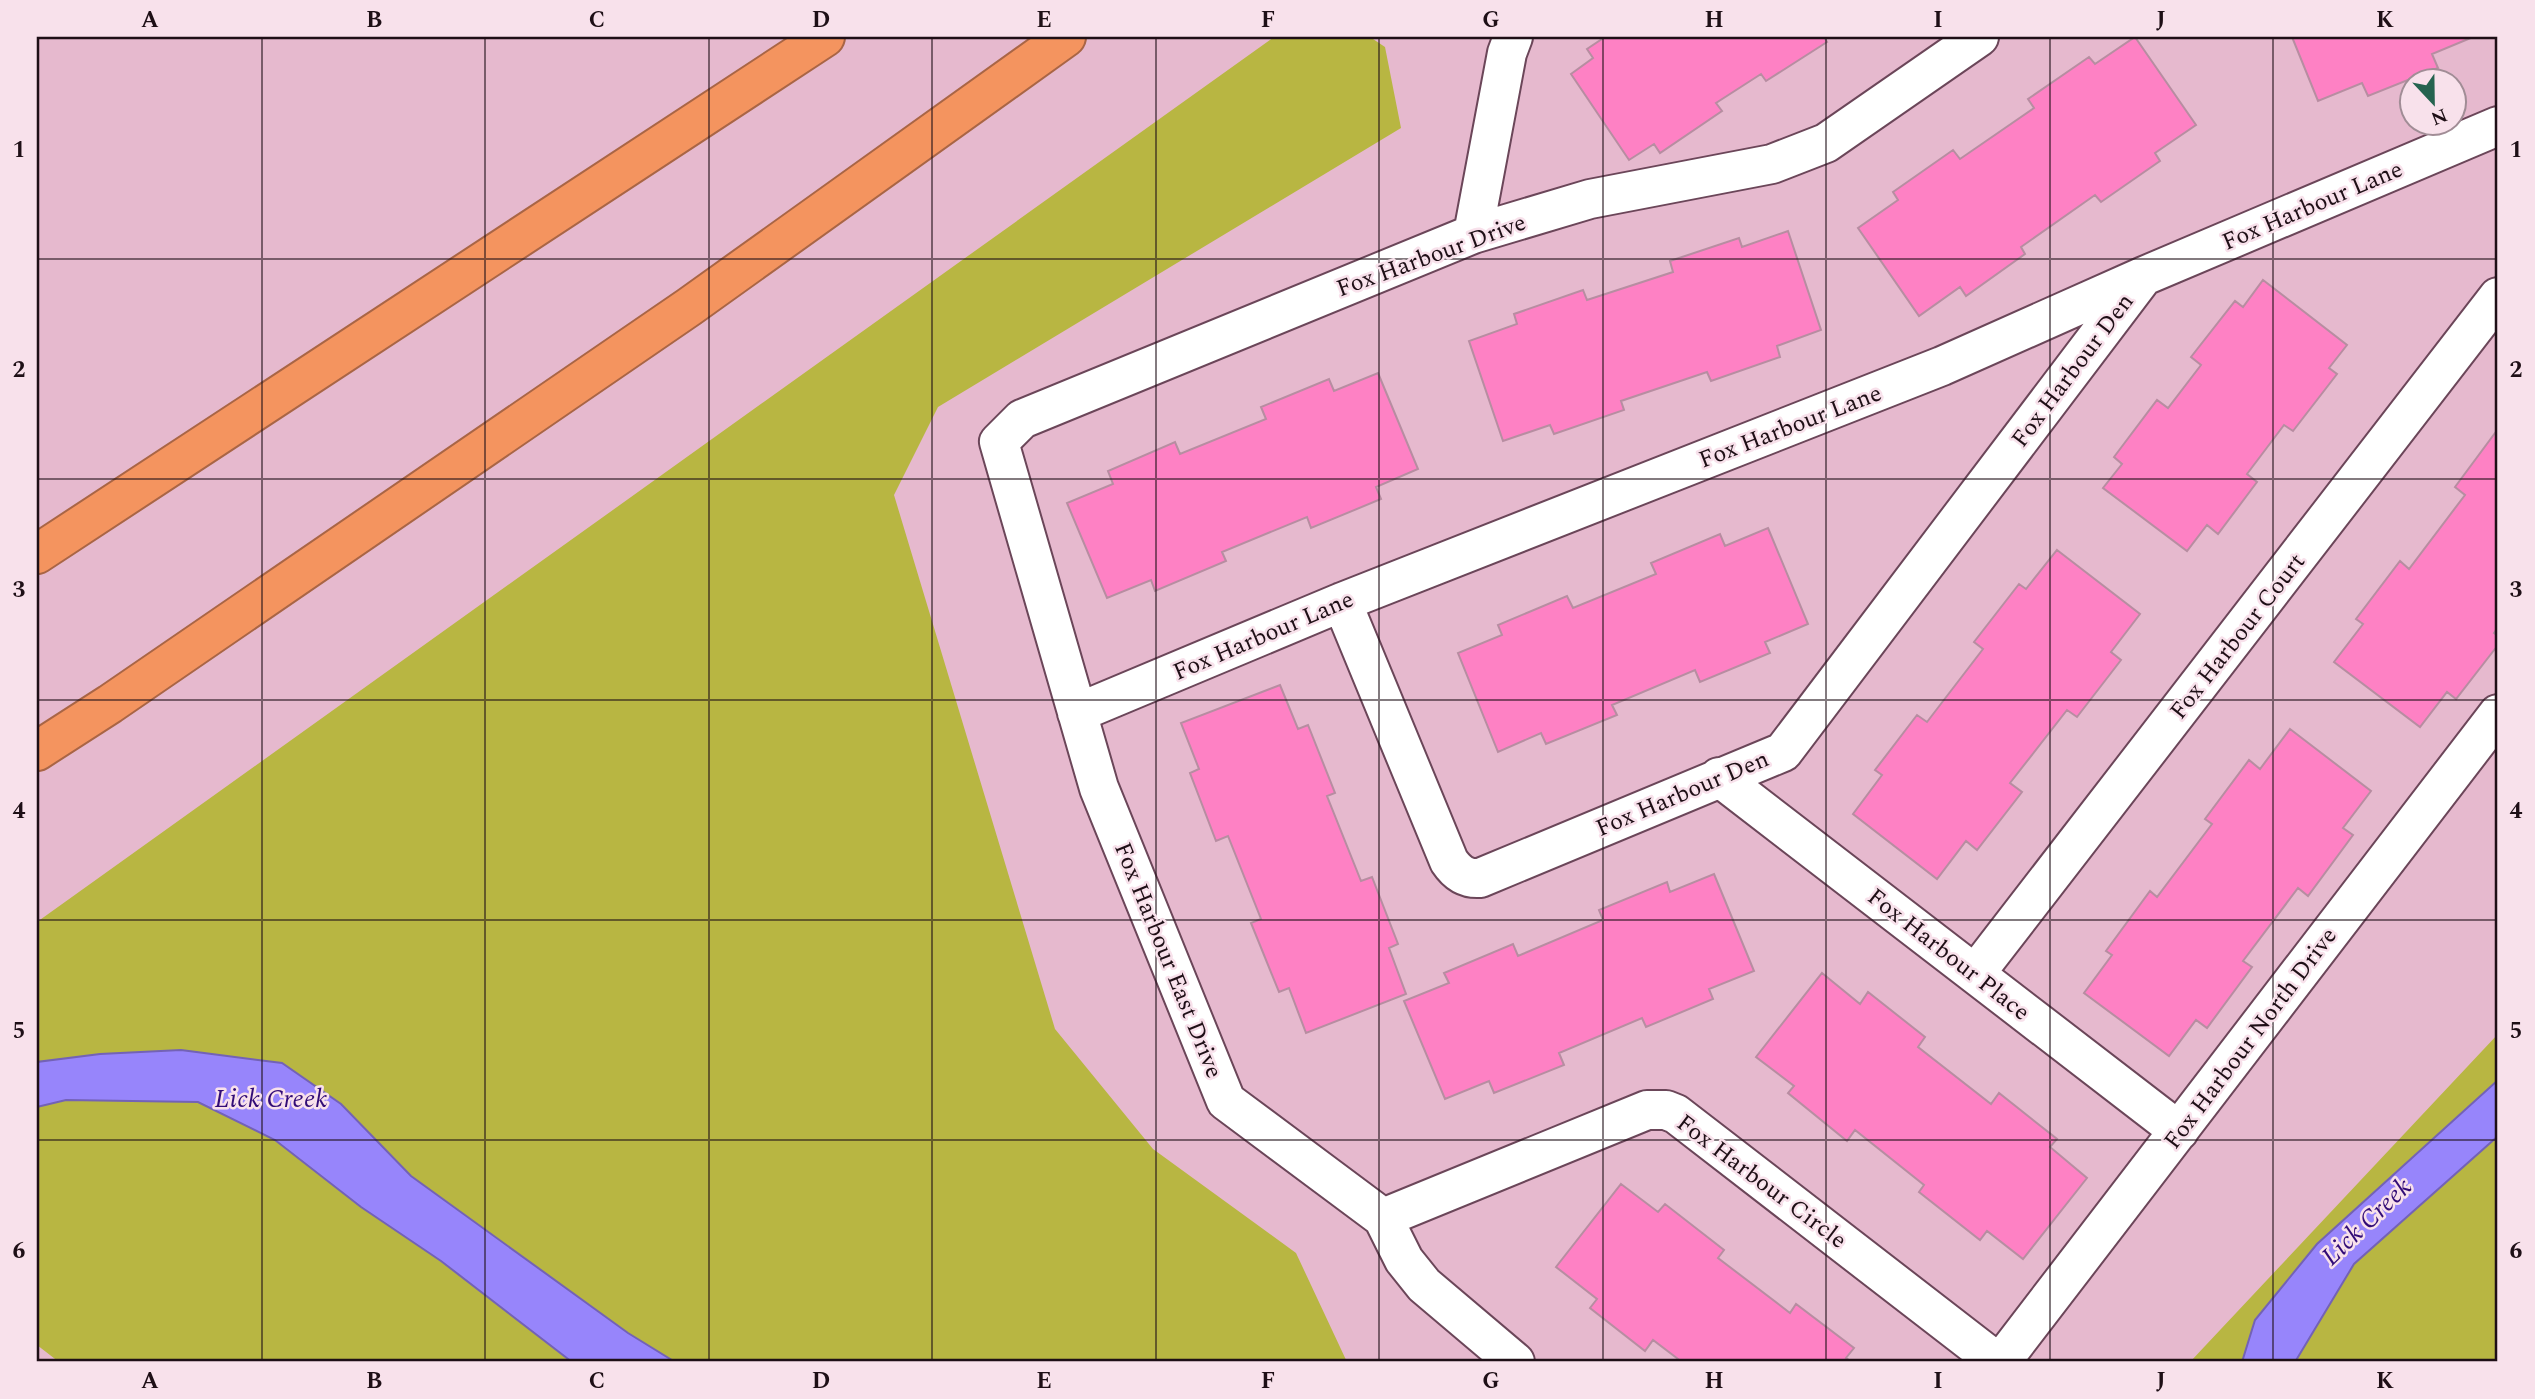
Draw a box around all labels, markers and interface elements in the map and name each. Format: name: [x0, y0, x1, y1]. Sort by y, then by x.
text: A: [141, 3, 159, 38]
text: B: [366, 3, 382, 38]
text: C: [589, 3, 605, 38]
text: D: [812, 3, 830, 38]
text: E: [1036, 3, 1052, 38]
text: F: [1261, 3, 1275, 38]
text: G: [1482, 3, 1500, 38]
text: H: [1704, 3, 1724, 38]
text: I: [1933, 3, 1943, 38]
text: J: [2156, 3, 2166, 38]
text: K: [2376, 3, 2394, 38]
north arrow: [2398, 66, 2468, 136]
text: N: [2426, 100, 2451, 133]
text: 1: [13, 133, 25, 168]
text: 1: [2510, 133, 2522, 168]
street label: Fox Harbour Lane: [2216, 152, 2408, 260]
street label: Fox Harbour Drive: [1331, 205, 1531, 307]
street label: Fox Harbour Den: [2003, 286, 2143, 455]
text: 2: [13, 353, 26, 388]
text: 2: [2510, 353, 2523, 388]
street label: Fox Harbour Lane: [1694, 375, 1887, 478]
street label: Fox Harbour Court: [2161, 546, 2314, 728]
text: 3: [13, 573, 26, 608]
text: 3: [2510, 573, 2523, 608]
street label: Fox Harbour Lane: [1167, 582, 1359, 690]
street label: Fox Harbour Den: [1590, 741, 1775, 847]
text: 4: [13, 794, 26, 829]
text: 4: [2510, 794, 2523, 829]
street label: Fox Harbour East Drive: [1104, 837, 1232, 1084]
street label: Fox Harbour Place: [1859, 880, 2038, 1030]
street label: Fox Harbour North Drive: [2155, 920, 2346, 1157]
text: 5: [13, 1014, 25, 1049]
text: 5: [2510, 1014, 2522, 1049]
water label: Lick Creek: [215, 1079, 327, 1119]
street label: Fox Harbour Circle: [1669, 1106, 1854, 1258]
water label: Lick Creek: [2312, 1168, 2421, 1275]
text: 6: [13, 1234, 26, 1269]
text: 6: [2510, 1234, 2523, 1269]
text: A: [141, 1364, 159, 1399]
text: B: [366, 1364, 382, 1399]
text: C: [589, 1364, 605, 1399]
text: D: [812, 1364, 830, 1399]
text: E: [1036, 1364, 1052, 1399]
text: F: [1261, 1364, 1275, 1399]
text: G: [1482, 1364, 1500, 1399]
text: H: [1704, 1364, 1724, 1399]
text: I: [1933, 1364, 1943, 1399]
text: J: [2156, 1364, 2166, 1399]
text: K: [2376, 1364, 2394, 1399]

